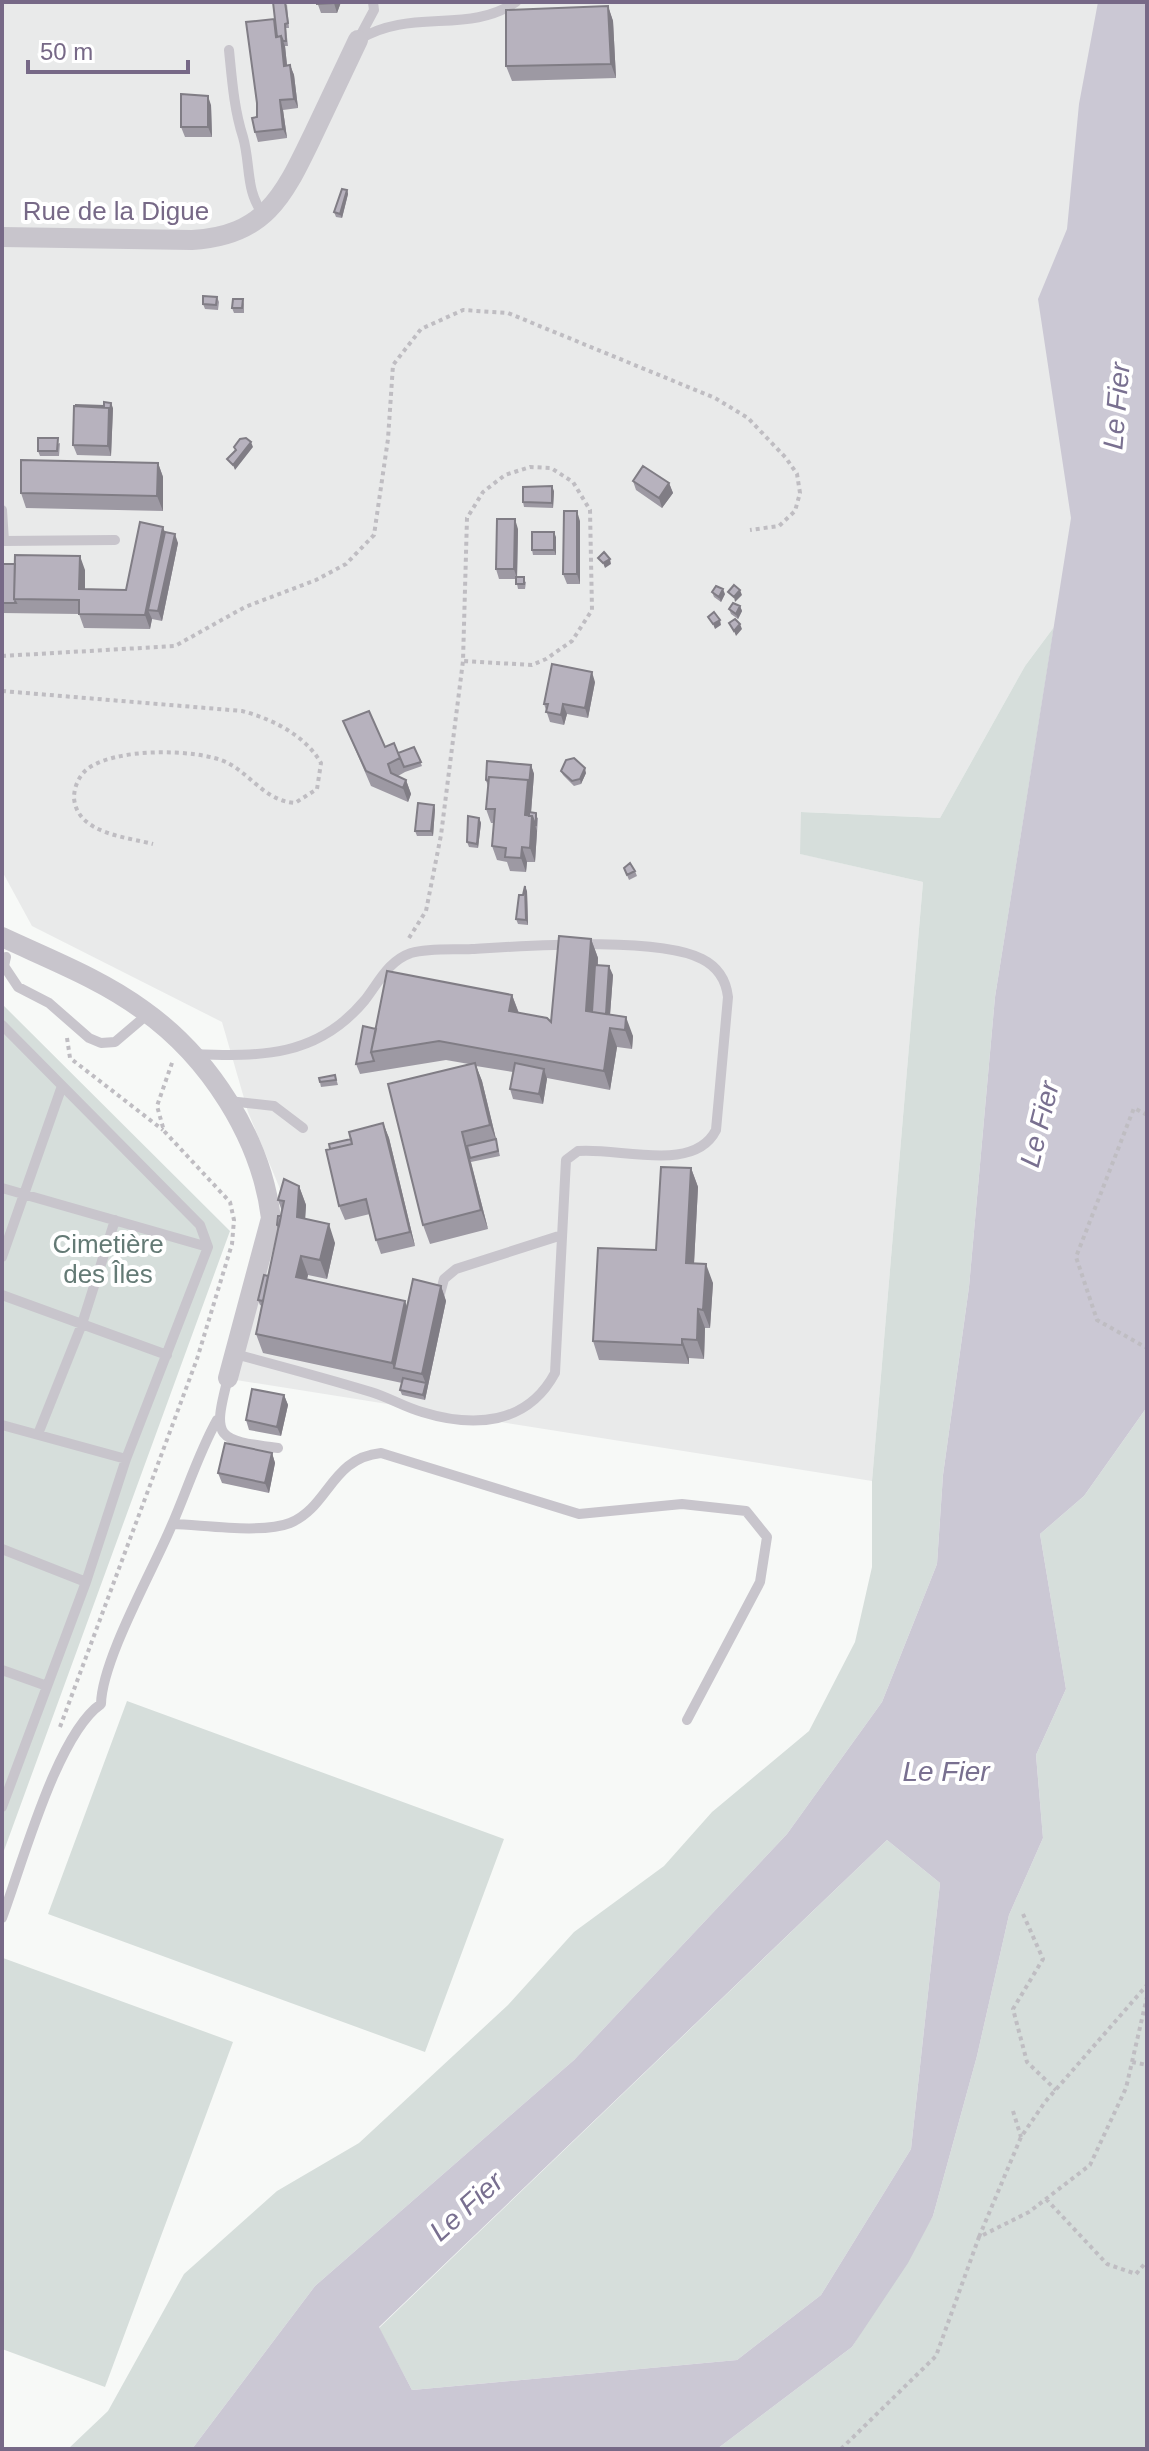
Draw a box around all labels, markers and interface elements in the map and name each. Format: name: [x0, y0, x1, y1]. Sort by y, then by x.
scale bar: [28, 24, 188, 74]
text: 50 m: [40, 38, 93, 65]
street label: Rue de la Digue: [23, 196, 209, 226]
water label: Le Fier: [1097, 360, 1136, 451]
water label: Le Fier: [1014, 1076, 1065, 1170]
park label: Cimetière des Îles: [52, 1229, 164, 1289]
water label: Le Fier: [902, 1756, 991, 1787]
water label: Le Fier: [424, 2165, 510, 2247]

